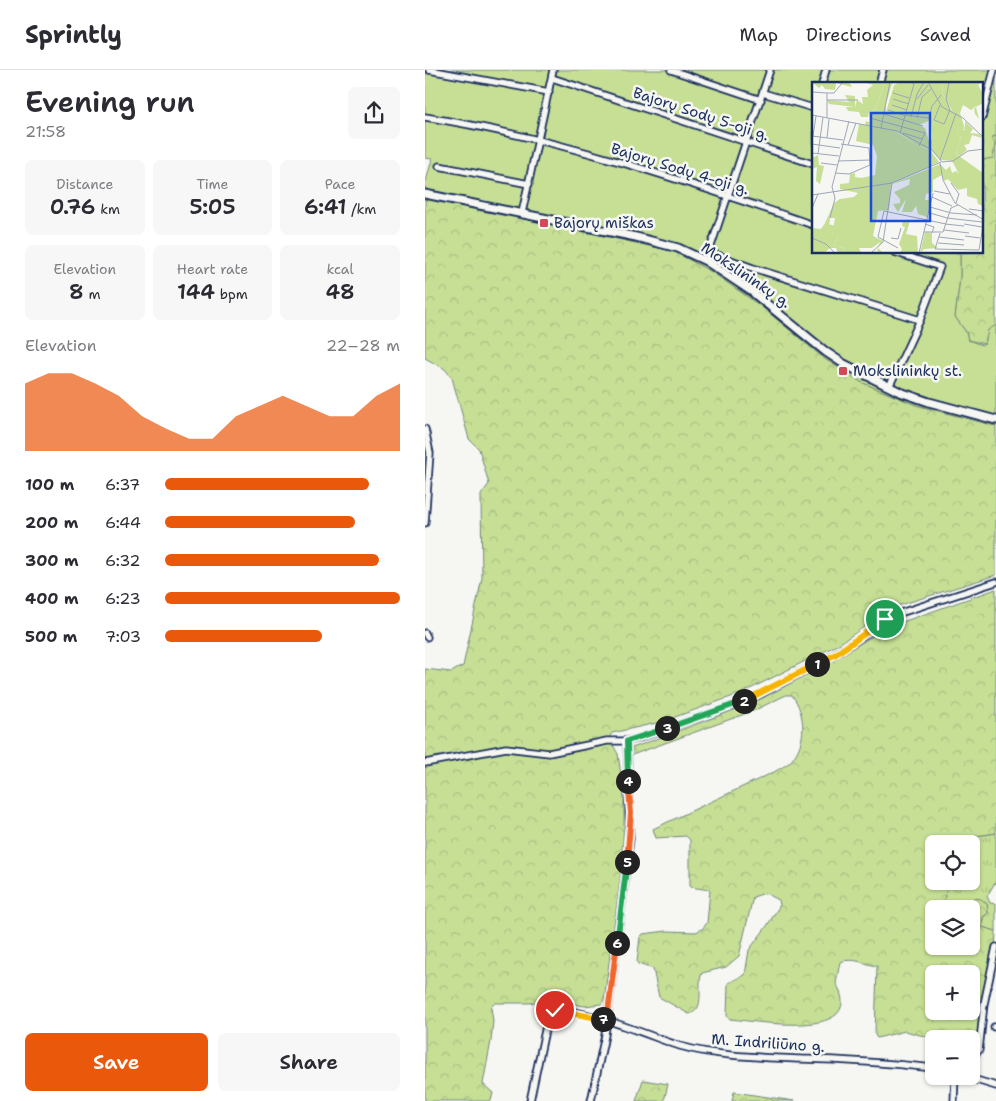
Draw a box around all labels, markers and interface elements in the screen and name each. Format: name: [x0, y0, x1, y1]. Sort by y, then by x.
text: Sprintly: [25, 19, 122, 51]
text: Map: [740, 23, 778, 47]
text: Directions: [806, 23, 892, 47]
text: Saved: [920, 23, 971, 47]
inset map: [812, 82, 983, 254]
text: Evening run: [25, 83, 195, 121]
street label: Bajorų Sodų 5-oji g.: [630, 83, 772, 145]
button: share: [348, 87, 400, 139]
text: 21:58: [25, 121, 66, 142]
street label: Bajorų Sodų 4-oji g.: [609, 138, 752, 200]
text: Distance: [56, 175, 114, 193]
text: Time: [196, 175, 229, 193]
text: Pace: [325, 175, 356, 193]
text: 0.76: [50, 193, 95, 221]
text: 5:05: [190, 193, 235, 221]
text: 6:41: [304, 193, 347, 221]
text: km: [95, 200, 120, 218]
text: /km: [347, 200, 376, 218]
place label: Bajorų miškas: [554, 213, 654, 233]
marker: Bajorų miškas: [538, 217, 550, 229]
street label: Mokslininkų g.: [697, 238, 795, 313]
text: Elevation: [53, 260, 116, 278]
text: Heart rate: [177, 260, 248, 278]
text: kcal: [327, 260, 354, 278]
text: 8: [69, 278, 84, 306]
text: 144: [177, 278, 215, 306]
text: 48: [326, 278, 355, 306]
text: m: [84, 285, 101, 303]
text: bpm: [215, 285, 248, 303]
text: Elevation: [25, 335, 97, 356]
text: 22–28 m: [326, 335, 400, 356]
place label: Mokslininkų st.: [853, 361, 962, 381]
marker: Mokslininkų st.: [837, 365, 849, 377]
text: 100 m: [25, 474, 74, 495]
text: 6:37: [105, 474, 140, 495]
text: 200 m: [25, 512, 78, 533]
text: 6:44: [105, 512, 141, 533]
text: 300 m: [25, 550, 79, 571]
text: 6:32: [105, 550, 141, 571]
text: 400 m: [25, 588, 79, 609]
text: 6:23: [105, 588, 141, 609]
pin: [864, 598, 906, 640]
icon: arrive: [871, 605, 899, 633]
text: 500 m: [25, 626, 77, 647]
text: 7:03: [105, 626, 141, 647]
pin: 1: [805, 652, 829, 676]
text: 1: [814, 655, 821, 673]
pin: 2: [731, 688, 757, 714]
text: 2: [740, 692, 749, 710]
pin: 3: [655, 716, 679, 740]
text: 3: [663, 719, 672, 737]
pin: 4: [615, 768, 641, 794]
text: 4: [624, 772, 633, 790]
map controls: [925, 835, 980, 1085]
button: locate: [925, 835, 980, 890]
pin: 5: [615, 850, 639, 874]
text: 5: [623, 853, 632, 871]
button: layers: [925, 900, 980, 955]
pin: 6: [605, 930, 629, 956]
text: 6: [613, 934, 622, 952]
button: +: [925, 965, 980, 1020]
pin: [534, 989, 576, 1031]
icon: check: [541, 996, 569, 1024]
pin: 7: [591, 1006, 615, 1032]
text: 7: [599, 1010, 608, 1028]
street label: M. Indriliūno g.: [711, 1029, 825, 1057]
button: −: [925, 1030, 980, 1085]
button: Save: [25, 1033, 208, 1091]
button: Share: [218, 1033, 400, 1091]

